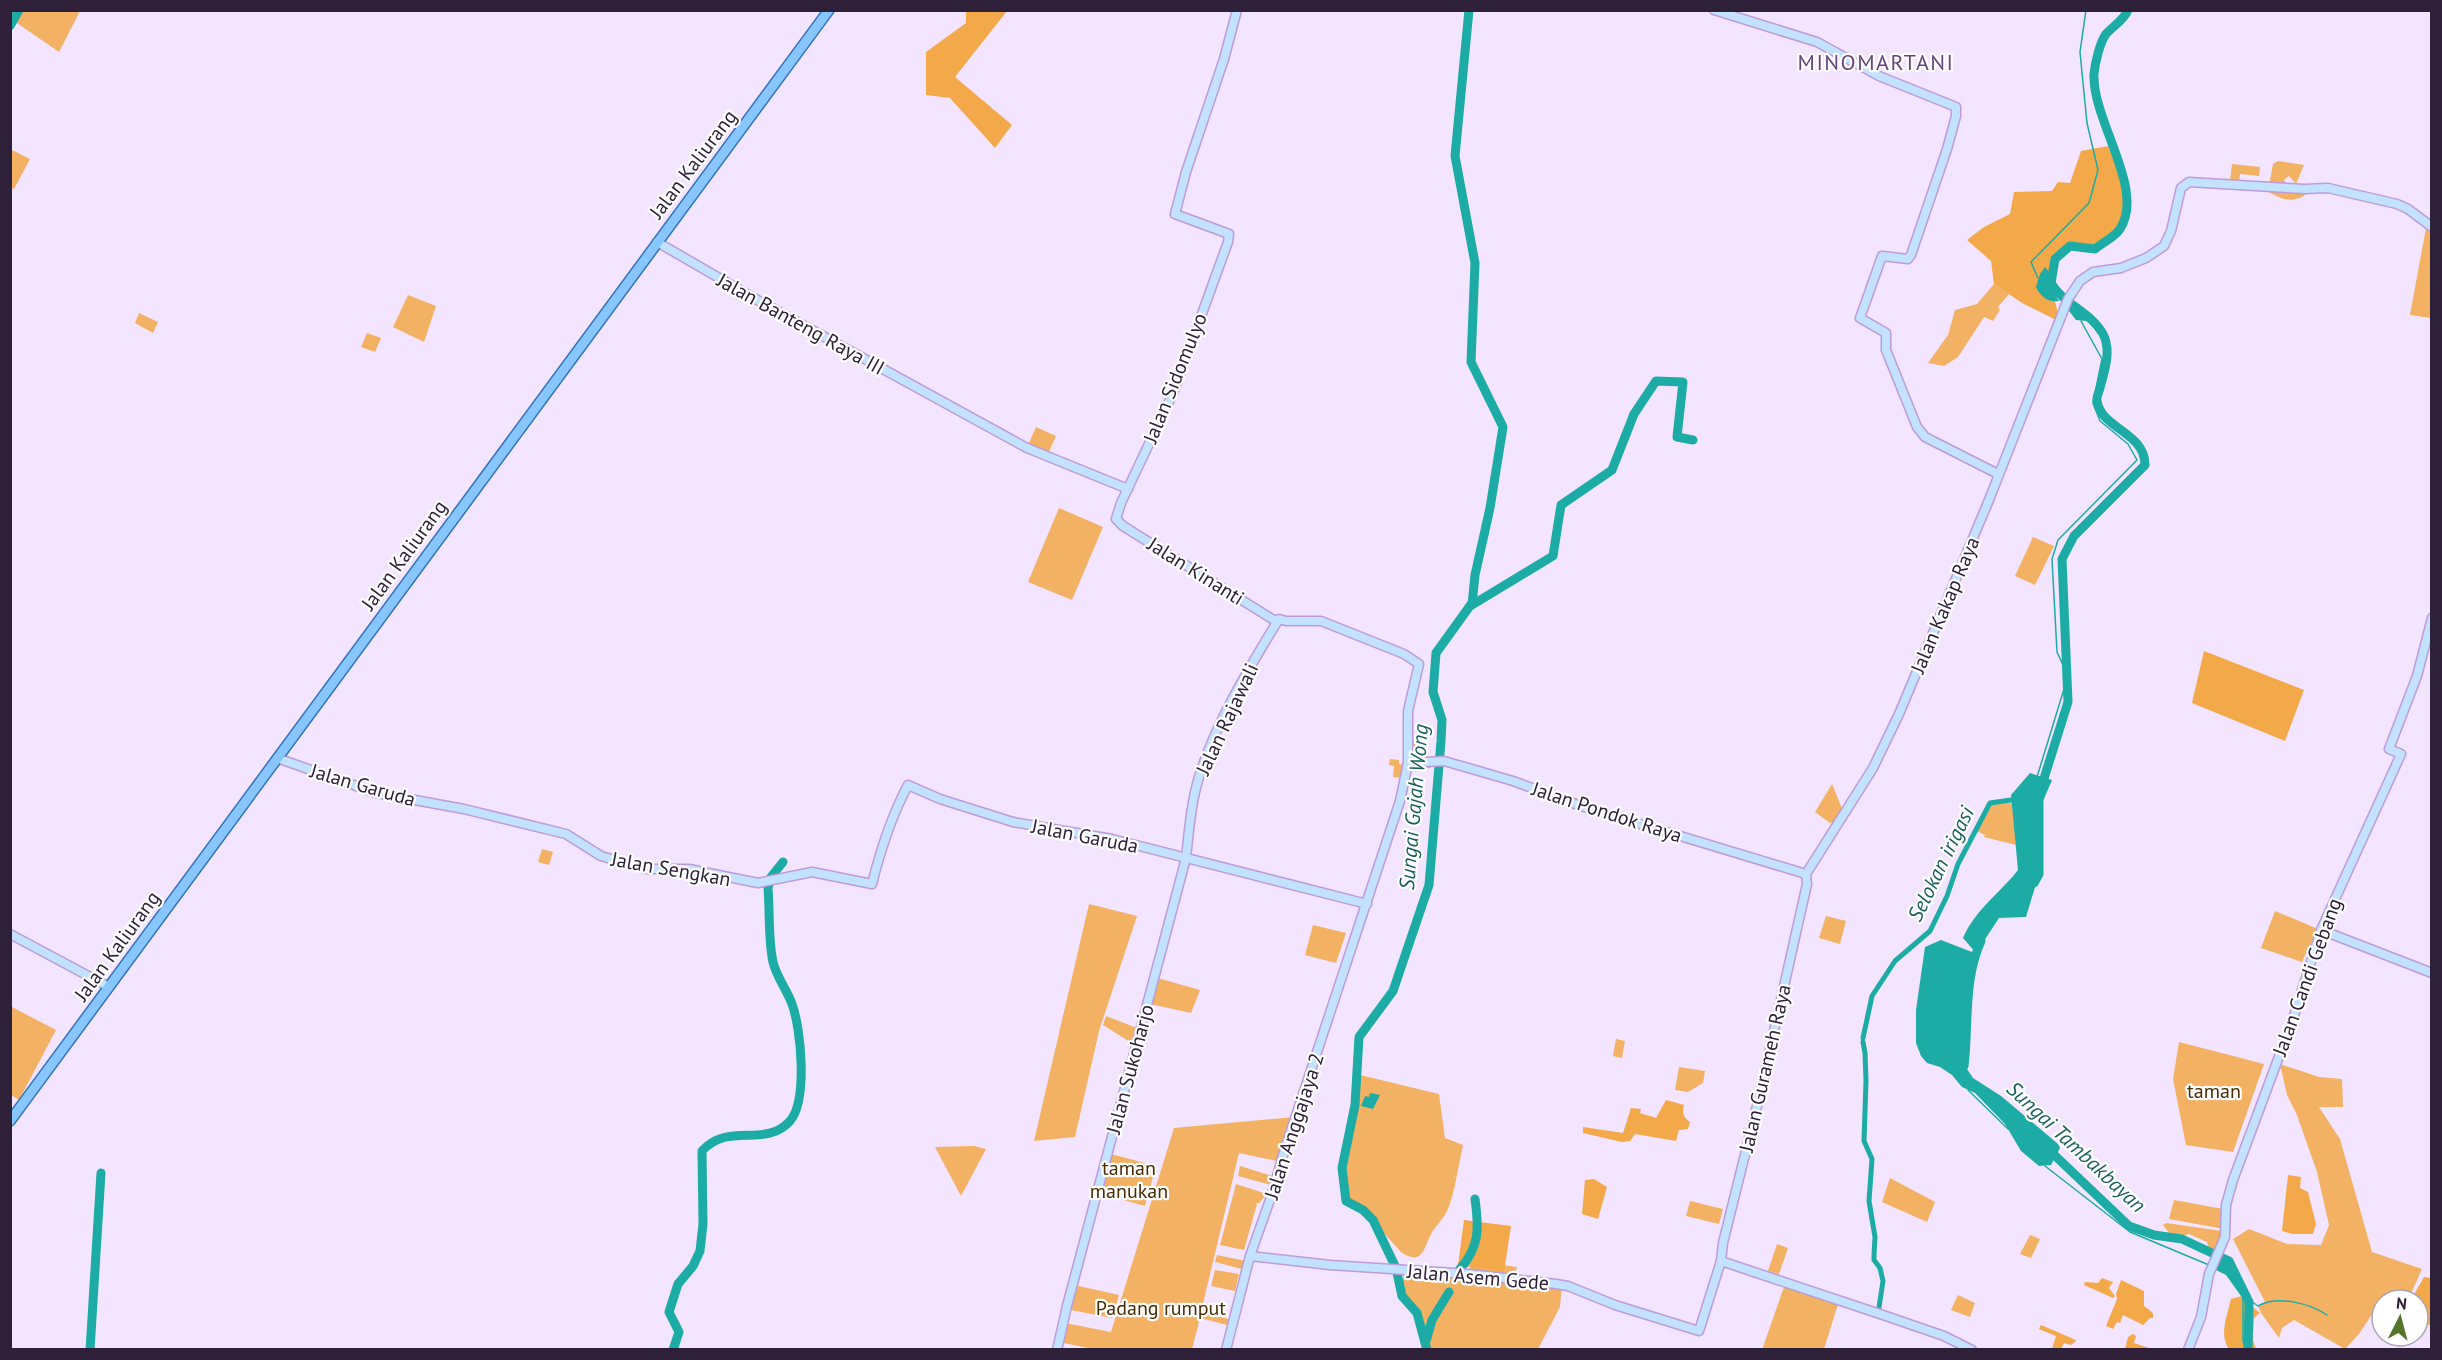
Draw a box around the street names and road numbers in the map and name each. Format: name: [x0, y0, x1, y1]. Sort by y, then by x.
street label: Jalan Kaliurang: [643, 104, 742, 224]
street label: Jalan Banteng Raya III: [712, 267, 889, 381]
street label: Jalan Sidomulyo: [1137, 309, 1213, 448]
street label: Jalan Kaliurang: [355, 495, 453, 616]
street label: Jalan Kinanti: [1142, 530, 1249, 611]
street label: Jalan Kakap Raya: [1904, 533, 1985, 678]
street label: Jalan Rajawali: [1189, 659, 1264, 780]
street label: Jalan Garuda: [306, 757, 419, 812]
street label: Jalan Pondok Raya: [1528, 775, 1685, 849]
street label: Jalan Garuda: [1028, 813, 1141, 859]
street label: Jalan Sengkan: [608, 846, 733, 892]
street label: Jalan Kaliurang: [68, 886, 166, 1007]
street label: Jalan Candi Gebang: [2266, 895, 2348, 1060]
street label: Jalan Gurameh Raya: [1733, 982, 1797, 1155]
street label: Jalan Sukoharjo: [1100, 1001, 1160, 1138]
street label: Jalan Anggajaya 2: [1258, 1050, 1330, 1203]
street label: Jalan Asem Gede: [1405, 1258, 1550, 1296]

